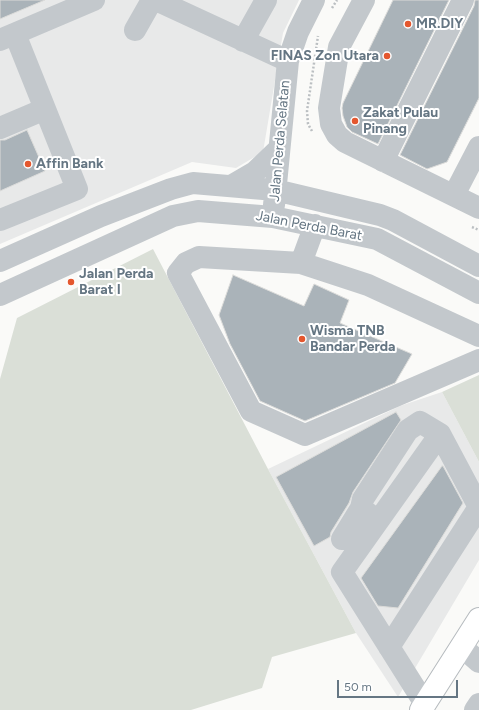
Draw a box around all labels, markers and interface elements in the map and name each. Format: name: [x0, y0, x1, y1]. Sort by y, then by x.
place label: MR.DIY: [416, 16, 463, 32]
marker: MR.DIY: [403, 19, 413, 29]
place label: FINAS Zon Utara: [271, 48, 379, 64]
marker: FINAS Zon Utara: [382, 51, 392, 61]
street label: Jalan Perda Selatan: [266, 80, 294, 202]
place label: Zakat Pulau Pinang: [363, 105, 438, 138]
marker: Zakat Pulau Pinang: [350, 116, 360, 126]
place label: Affin Bank: [36, 156, 103, 172]
marker: Affin Bank: [23, 159, 33, 169]
street label: Jalan Perda Barat: [254, 207, 364, 245]
place label: Jalan Perda Barat I: [79, 266, 154, 298]
marker: Jalan Perda Barat I: [66, 277, 76, 287]
place label: Wisma TNB Bandar Perda: [310, 323, 396, 356]
marker: Wisma TNB Bandar Perda: [297, 334, 307, 344]
scale bar: [339, 672, 460, 698]
text: 50 m: [344, 680, 372, 694]

